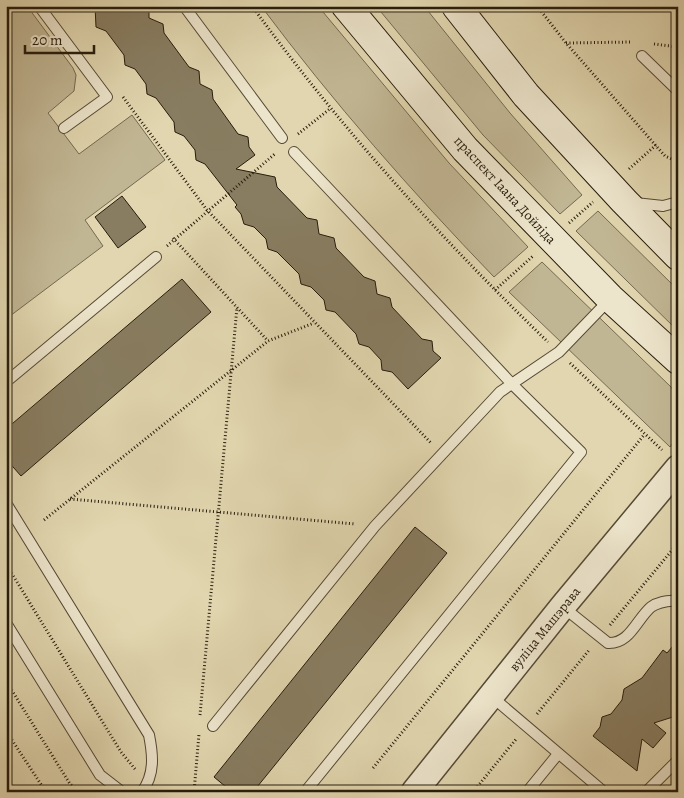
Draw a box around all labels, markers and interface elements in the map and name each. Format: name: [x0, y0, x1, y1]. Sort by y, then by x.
scale bar: [25, 22, 94, 54]
text: 20 m: [32, 30, 63, 50]
street label: праспект Іаана Дойліда: [450, 132, 561, 249]
street label: вуліца Машэрава: [505, 582, 585, 675]

